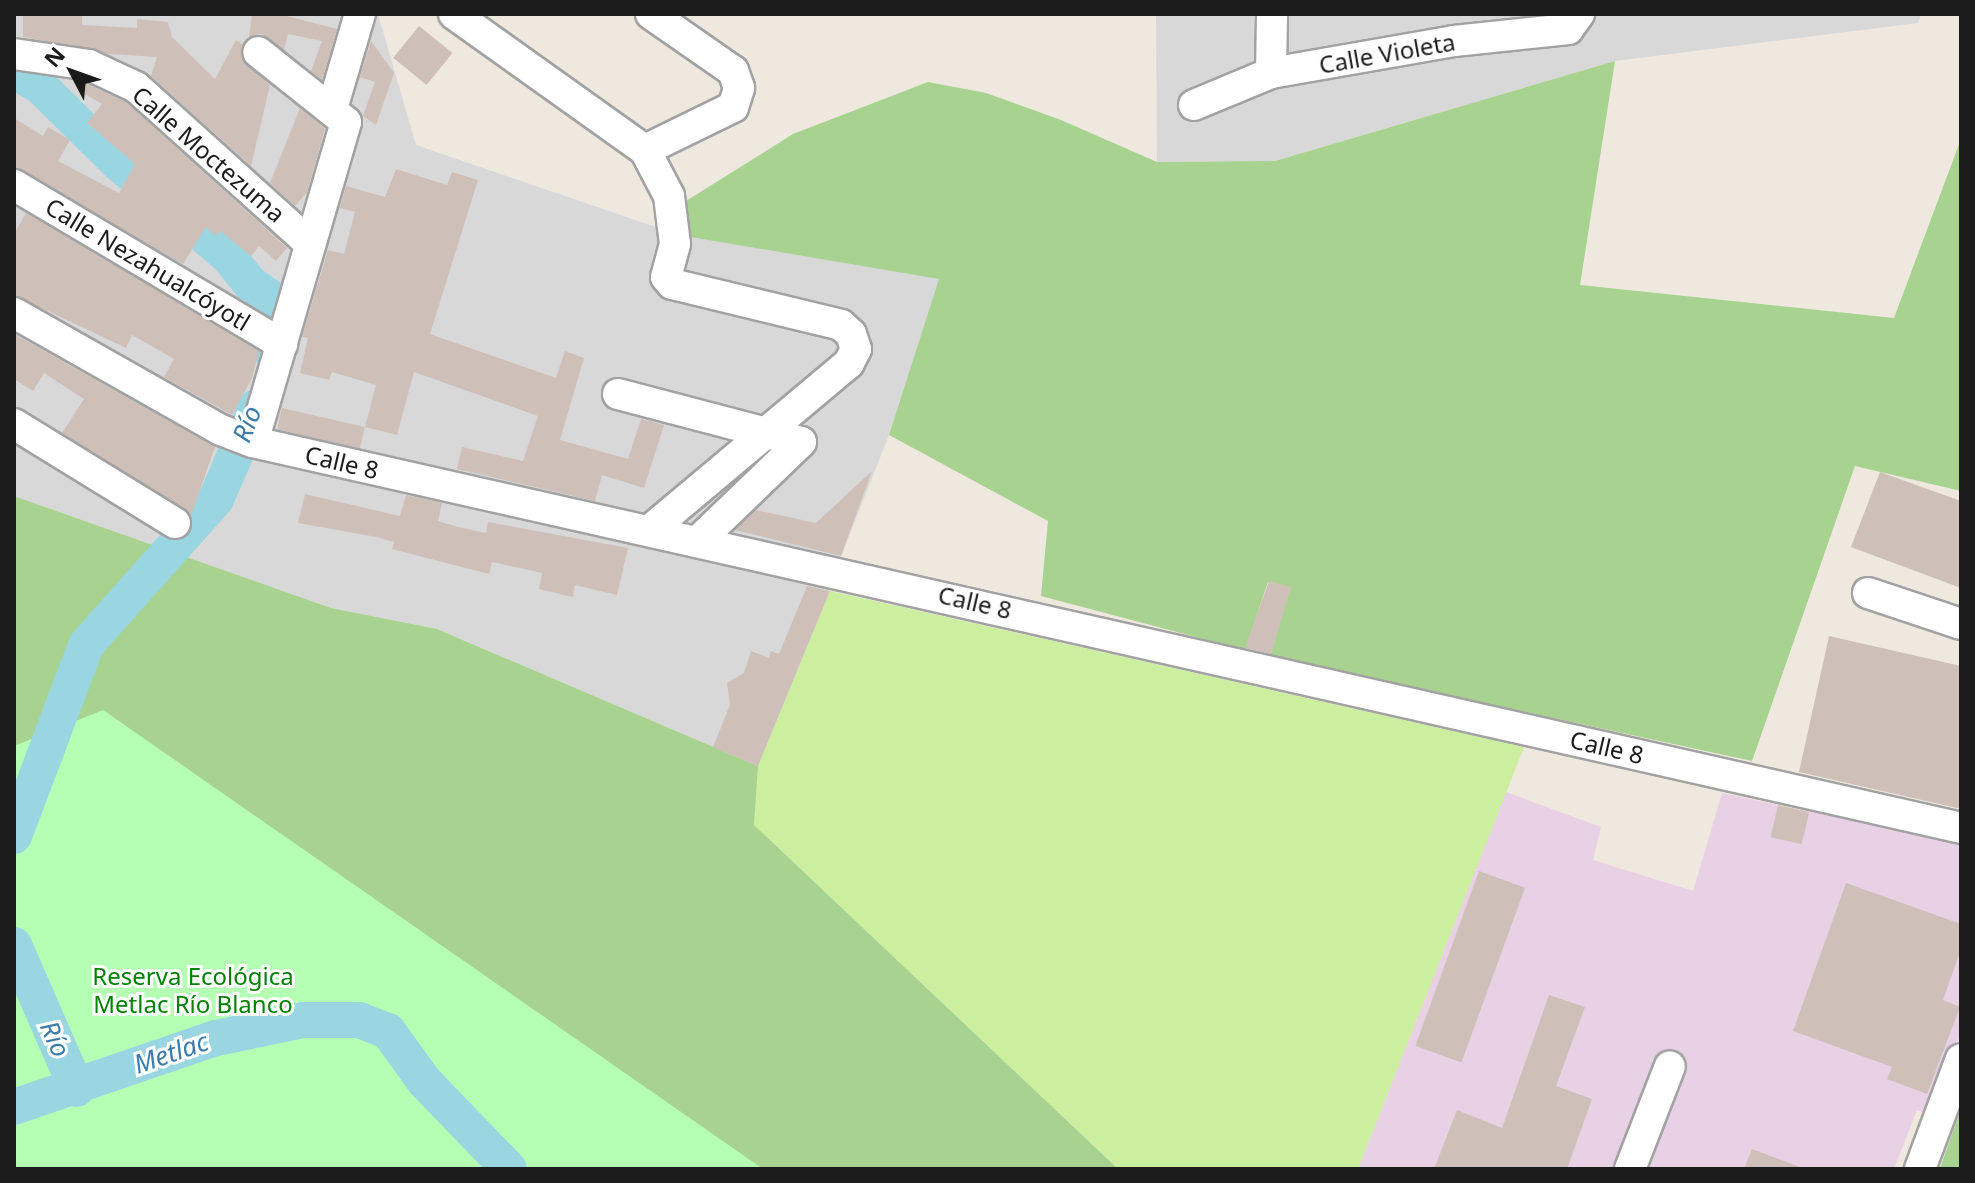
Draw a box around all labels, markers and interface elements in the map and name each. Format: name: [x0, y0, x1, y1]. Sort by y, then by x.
street label: Calle Violeta: [1317, 27, 1457, 79]
north arrow: [32, 32, 112, 112]
text: N: [37, 40, 71, 73]
street label: Calle Moctezuma: [127, 80, 291, 228]
street label: Calle Nezahualcóyotl: [40, 192, 256, 336]
water label: Río: [226, 401, 268, 447]
street label: Calle 8: [302, 440, 382, 484]
street label: Calle 8: [935, 580, 1015, 624]
street label: Calle 8: [1567, 725, 1647, 769]
park label: Reserva Ecológica Metlac Río Blanco: [92, 962, 294, 1018]
water label: Río: [33, 1016, 77, 1062]
water label: Metlac: [130, 1026, 212, 1080]

